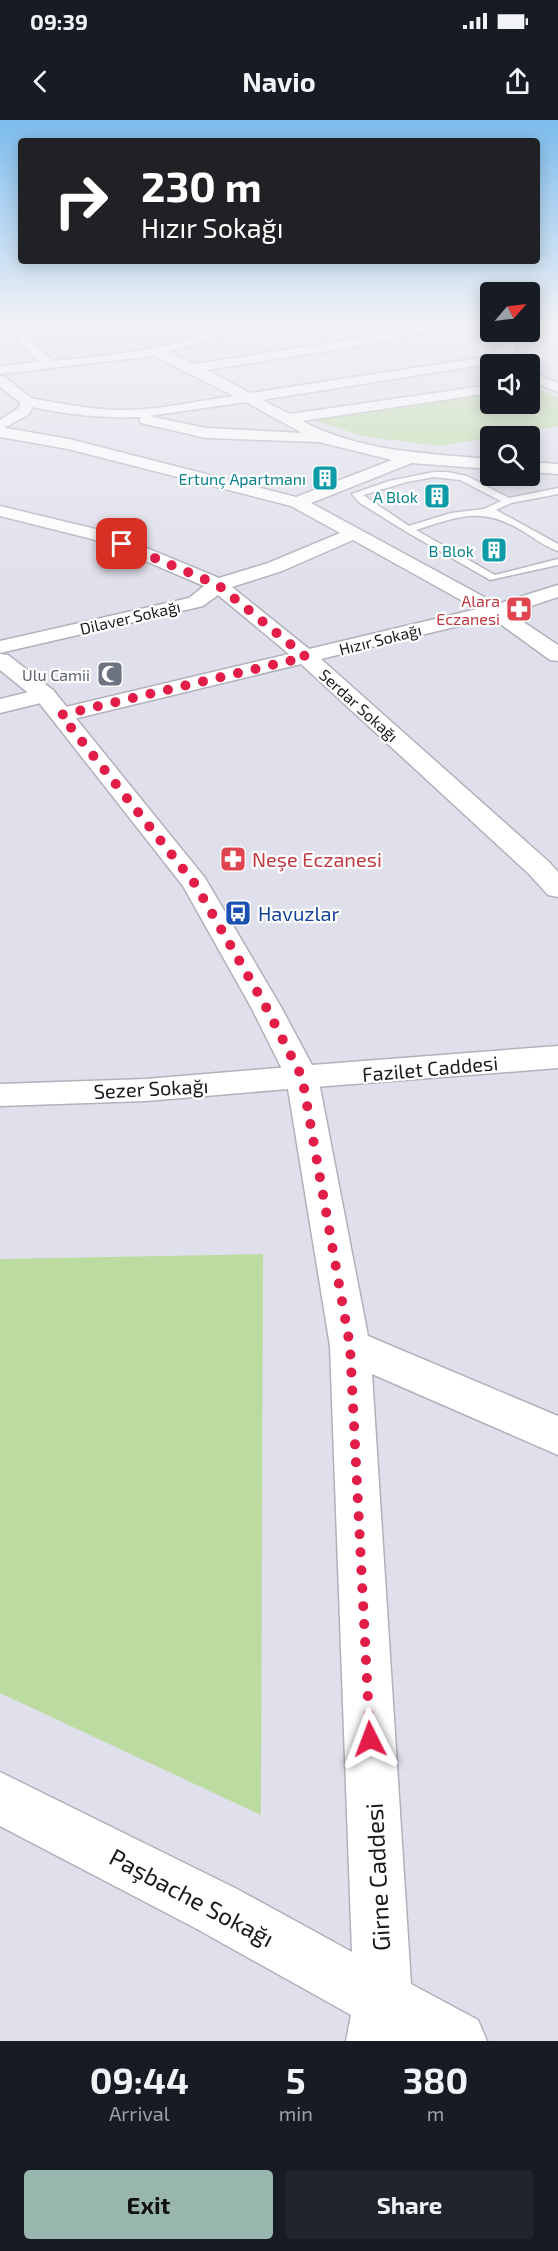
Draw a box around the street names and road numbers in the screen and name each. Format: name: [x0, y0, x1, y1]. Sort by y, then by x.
street label: Dilaver Sokağı: [78, 596, 182, 638]
street label: Hızır Sokağı: [337, 620, 423, 658]
street label: Serdar Sokağı: [316, 665, 402, 745]
street label: Fazilet Caddesi: [361, 1050, 499, 1086]
street label: Sezer Sokağı: [93, 1073, 209, 1103]
street label: Girne Caddesi: [359, 1802, 395, 1952]
street label: Paşbache Sokağı: [104, 1841, 279, 1953]

